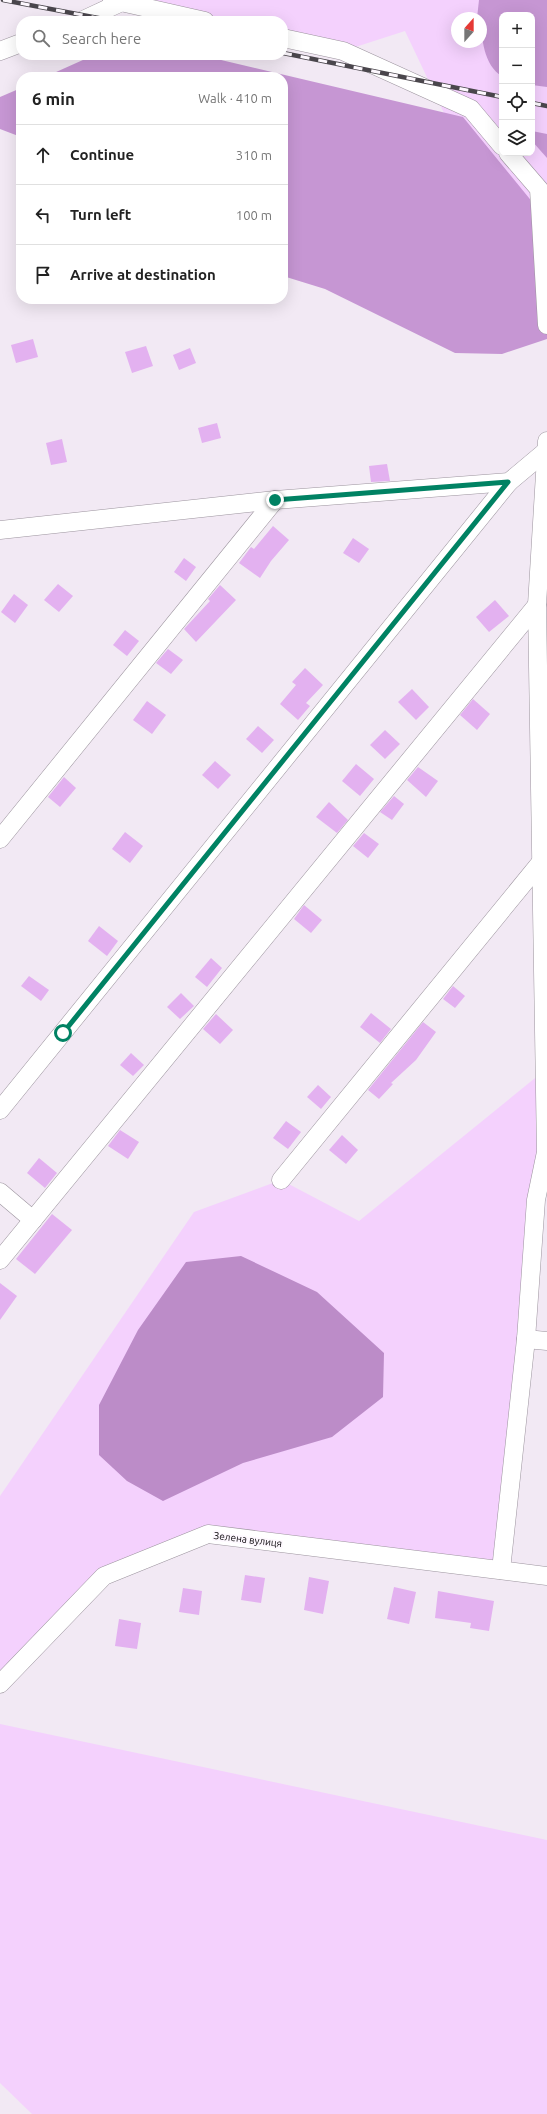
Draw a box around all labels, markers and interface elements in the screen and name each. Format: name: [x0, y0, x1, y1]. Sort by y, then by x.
north arrow: [451, 12, 487, 48]
map controls: [499, 12, 535, 156]
button: +: [499, 12, 535, 48]
search box: [16, 16, 288, 60]
icon: search: [30, 27, 52, 49]
text: Search here: [62, 30, 141, 47]
button: −: [499, 48, 535, 84]
button: locate: [499, 84, 535, 120]
text: 6 min: [32, 89, 75, 108]
text: Walk · 410 m: [198, 91, 272, 105]
button: layers: [499, 120, 535, 156]
icon: ahead: [32, 144, 54, 166]
text: Continue: [70, 146, 134, 163]
text: 310 m: [236, 148, 272, 162]
icon: left: [32, 204, 54, 226]
text: Turn left: [70, 206, 131, 223]
text: 100 m: [236, 208, 272, 222]
icon: arrive: [32, 264, 54, 286]
text: Arrive at destination: [70, 266, 216, 283]
route end: [266, 491, 284, 509]
route start: [54, 1024, 72, 1042]
street label: Зелена вулиця: [213, 1530, 283, 1549]

